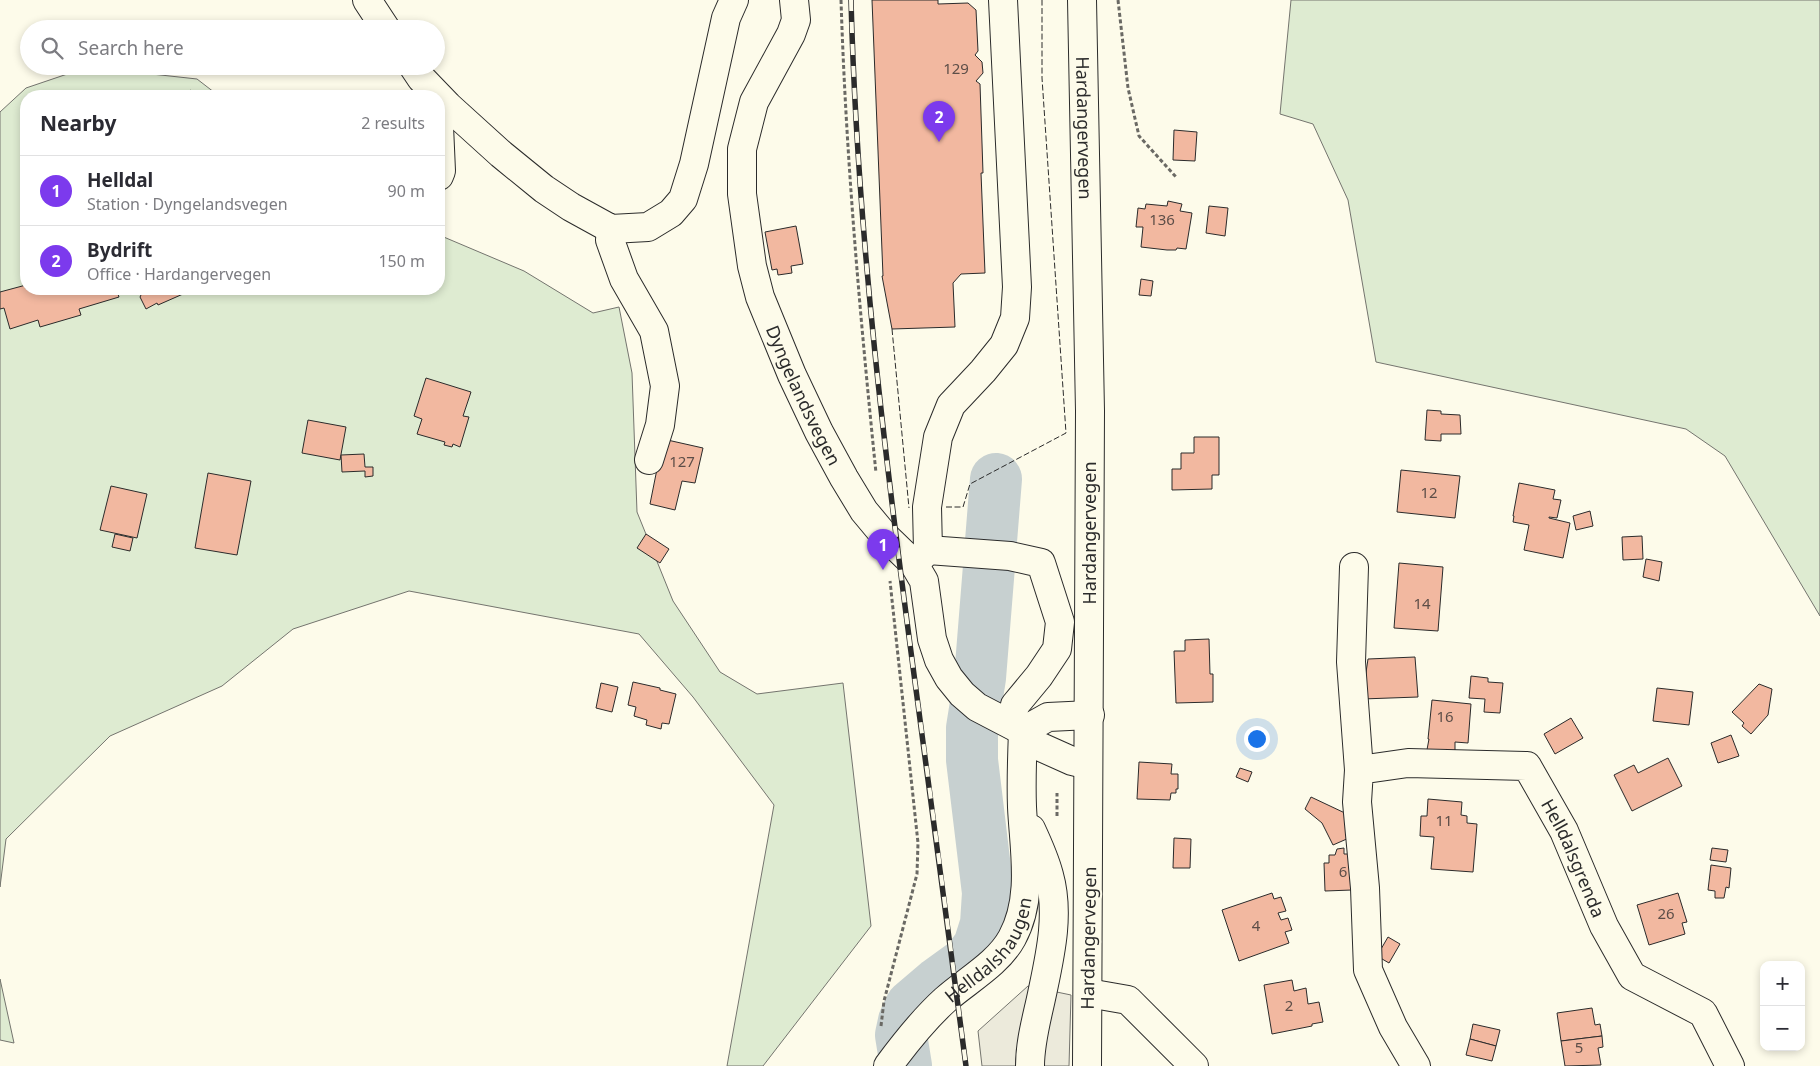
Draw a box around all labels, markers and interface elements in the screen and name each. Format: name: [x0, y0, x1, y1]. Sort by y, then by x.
search box: [20, 20, 445, 75]
icon: search: [38, 34, 66, 62]
text: Search here: [78, 35, 184, 61]
street label: Hardangervegen: [1071, 56, 1098, 200]
house number: 129: [943, 58, 969, 78]
pin: 2: [923, 101, 955, 142]
text: Nearby: [40, 109, 116, 137]
text: 2 results: [361, 112, 425, 134]
text: Helldal: [87, 167, 153, 193]
text: 1: [51, 180, 61, 202]
text: 90 m: [388, 180, 425, 202]
text: Station · Dyngelandsvegen: [87, 193, 288, 215]
house number: 136: [1149, 209, 1175, 229]
text: Bydrift: [87, 237, 152, 263]
text: 2: [51, 250, 61, 272]
text: 150 m: [378, 250, 425, 272]
text: Office · Hardangervegen: [87, 263, 271, 285]
street label: Dyngelandsvegen: [761, 322, 847, 469]
house number: 127: [669, 451, 695, 471]
street label: Hardangervegen: [1077, 461, 1101, 605]
house number: 12: [1420, 482, 1438, 502]
pin: 1: [867, 529, 899, 570]
house number: 14: [1413, 593, 1431, 613]
house number: 16: [1436, 706, 1454, 726]
your location: [1244, 726, 1270, 752]
street label: Helldalsgrenda: [1536, 794, 1611, 921]
house number: 11: [1435, 810, 1453, 830]
house number: 6: [1339, 861, 1347, 881]
street label: Hardangervegen: [1075, 866, 1101, 1010]
street label: Helldalshaugen: [939, 895, 1037, 1007]
house number: 26: [1657, 903, 1675, 923]
house number: 4: [1252, 915, 1261, 935]
map controls: [1760, 961, 1805, 1051]
button: +: [1760, 961, 1805, 1006]
house number: 2: [1285, 995, 1293, 1015]
button: −: [1760, 1006, 1805, 1051]
house number: 5: [1575, 1037, 1583, 1057]

